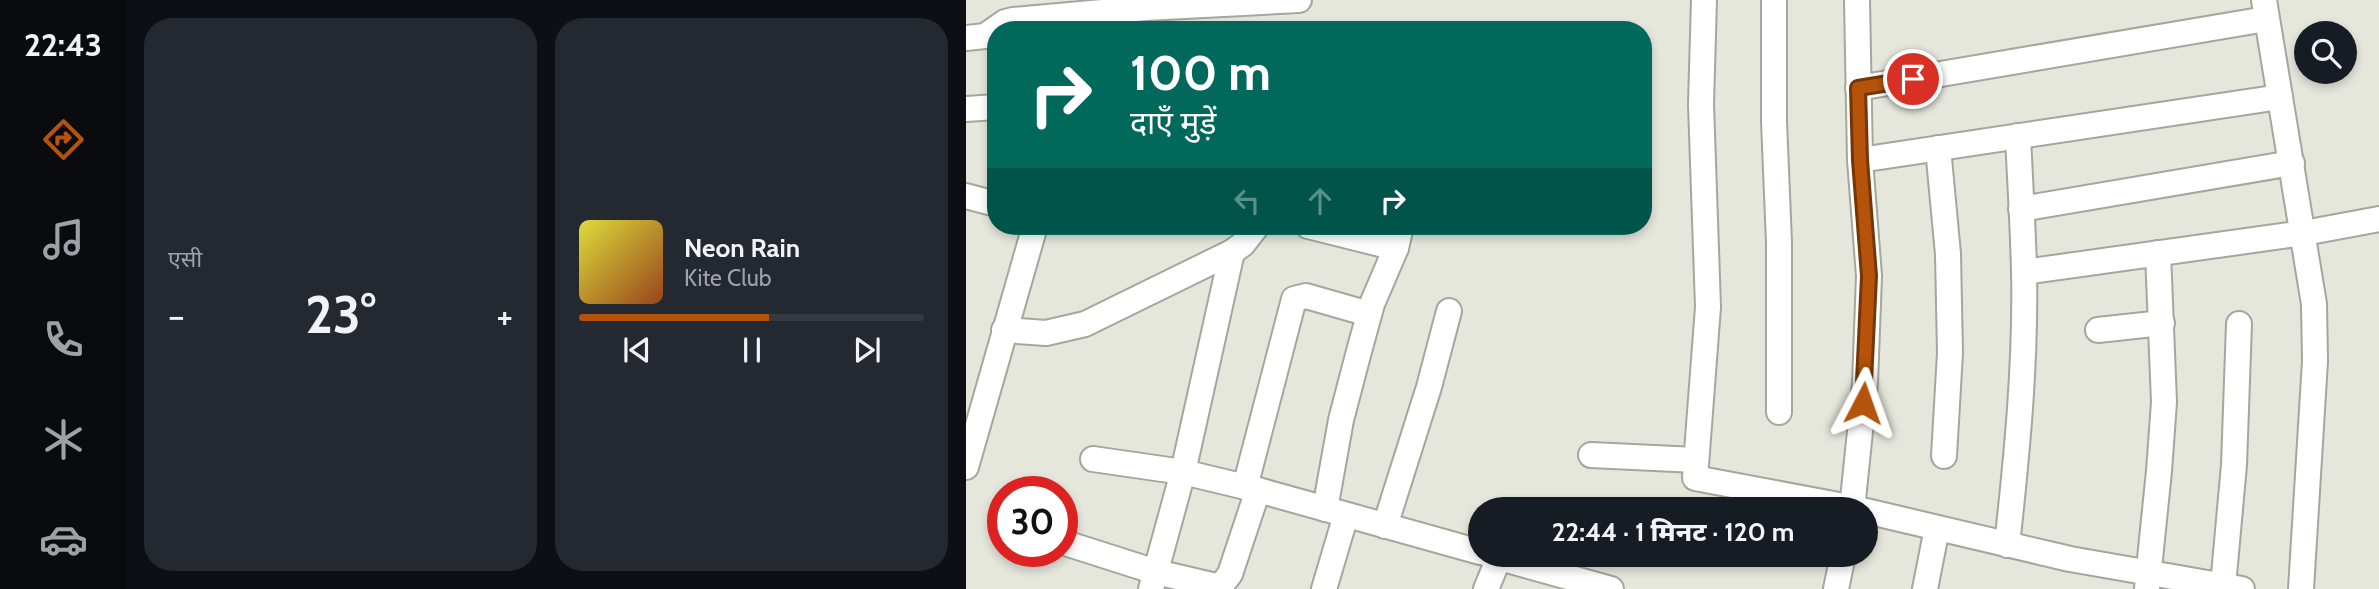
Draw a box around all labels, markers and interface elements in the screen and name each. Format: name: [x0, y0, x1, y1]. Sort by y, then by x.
map controls: [2294, 21, 2357, 84]
button: search: [2294, 21, 2357, 84]
text: 22:43: [24, 25, 102, 64]
text: 100 m: [1130, 43, 1271, 102]
icon: right: [1015, 49, 1106, 140]
pin: [1883, 49, 1943, 109]
icon: arrive: [1894, 60, 1932, 98]
text: दाएँ मुड़ें: [1130, 103, 1216, 142]
icon: directions: [39, 115, 88, 164]
icon: left: [1228, 182, 1266, 220]
icon: ahead: [1301, 182, 1339, 220]
icon: right: [1374, 182, 1412, 220]
icon: music: [39, 215, 88, 264]
text: Neon Rain: [684, 232, 800, 264]
text: एसी: [168, 245, 202, 273]
text: Kite Club: [684, 264, 771, 292]
text: 23°: [305, 283, 376, 346]
text: −: [168, 292, 185, 339]
text: +: [496, 292, 513, 339]
icon: phone: [39, 315, 88, 364]
icon: previous: [618, 331, 656, 369]
icon: pause: [733, 331, 771, 369]
icon: next: [848, 331, 886, 369]
position arrow: [1826, 366, 1900, 440]
icon: climate: [39, 415, 88, 464]
speed limit sign: 30: [987, 476, 1078, 567]
icon: car: [39, 515, 88, 564]
text: 22:44 · 1 मिनट · 120 m: [1552, 516, 1794, 548]

